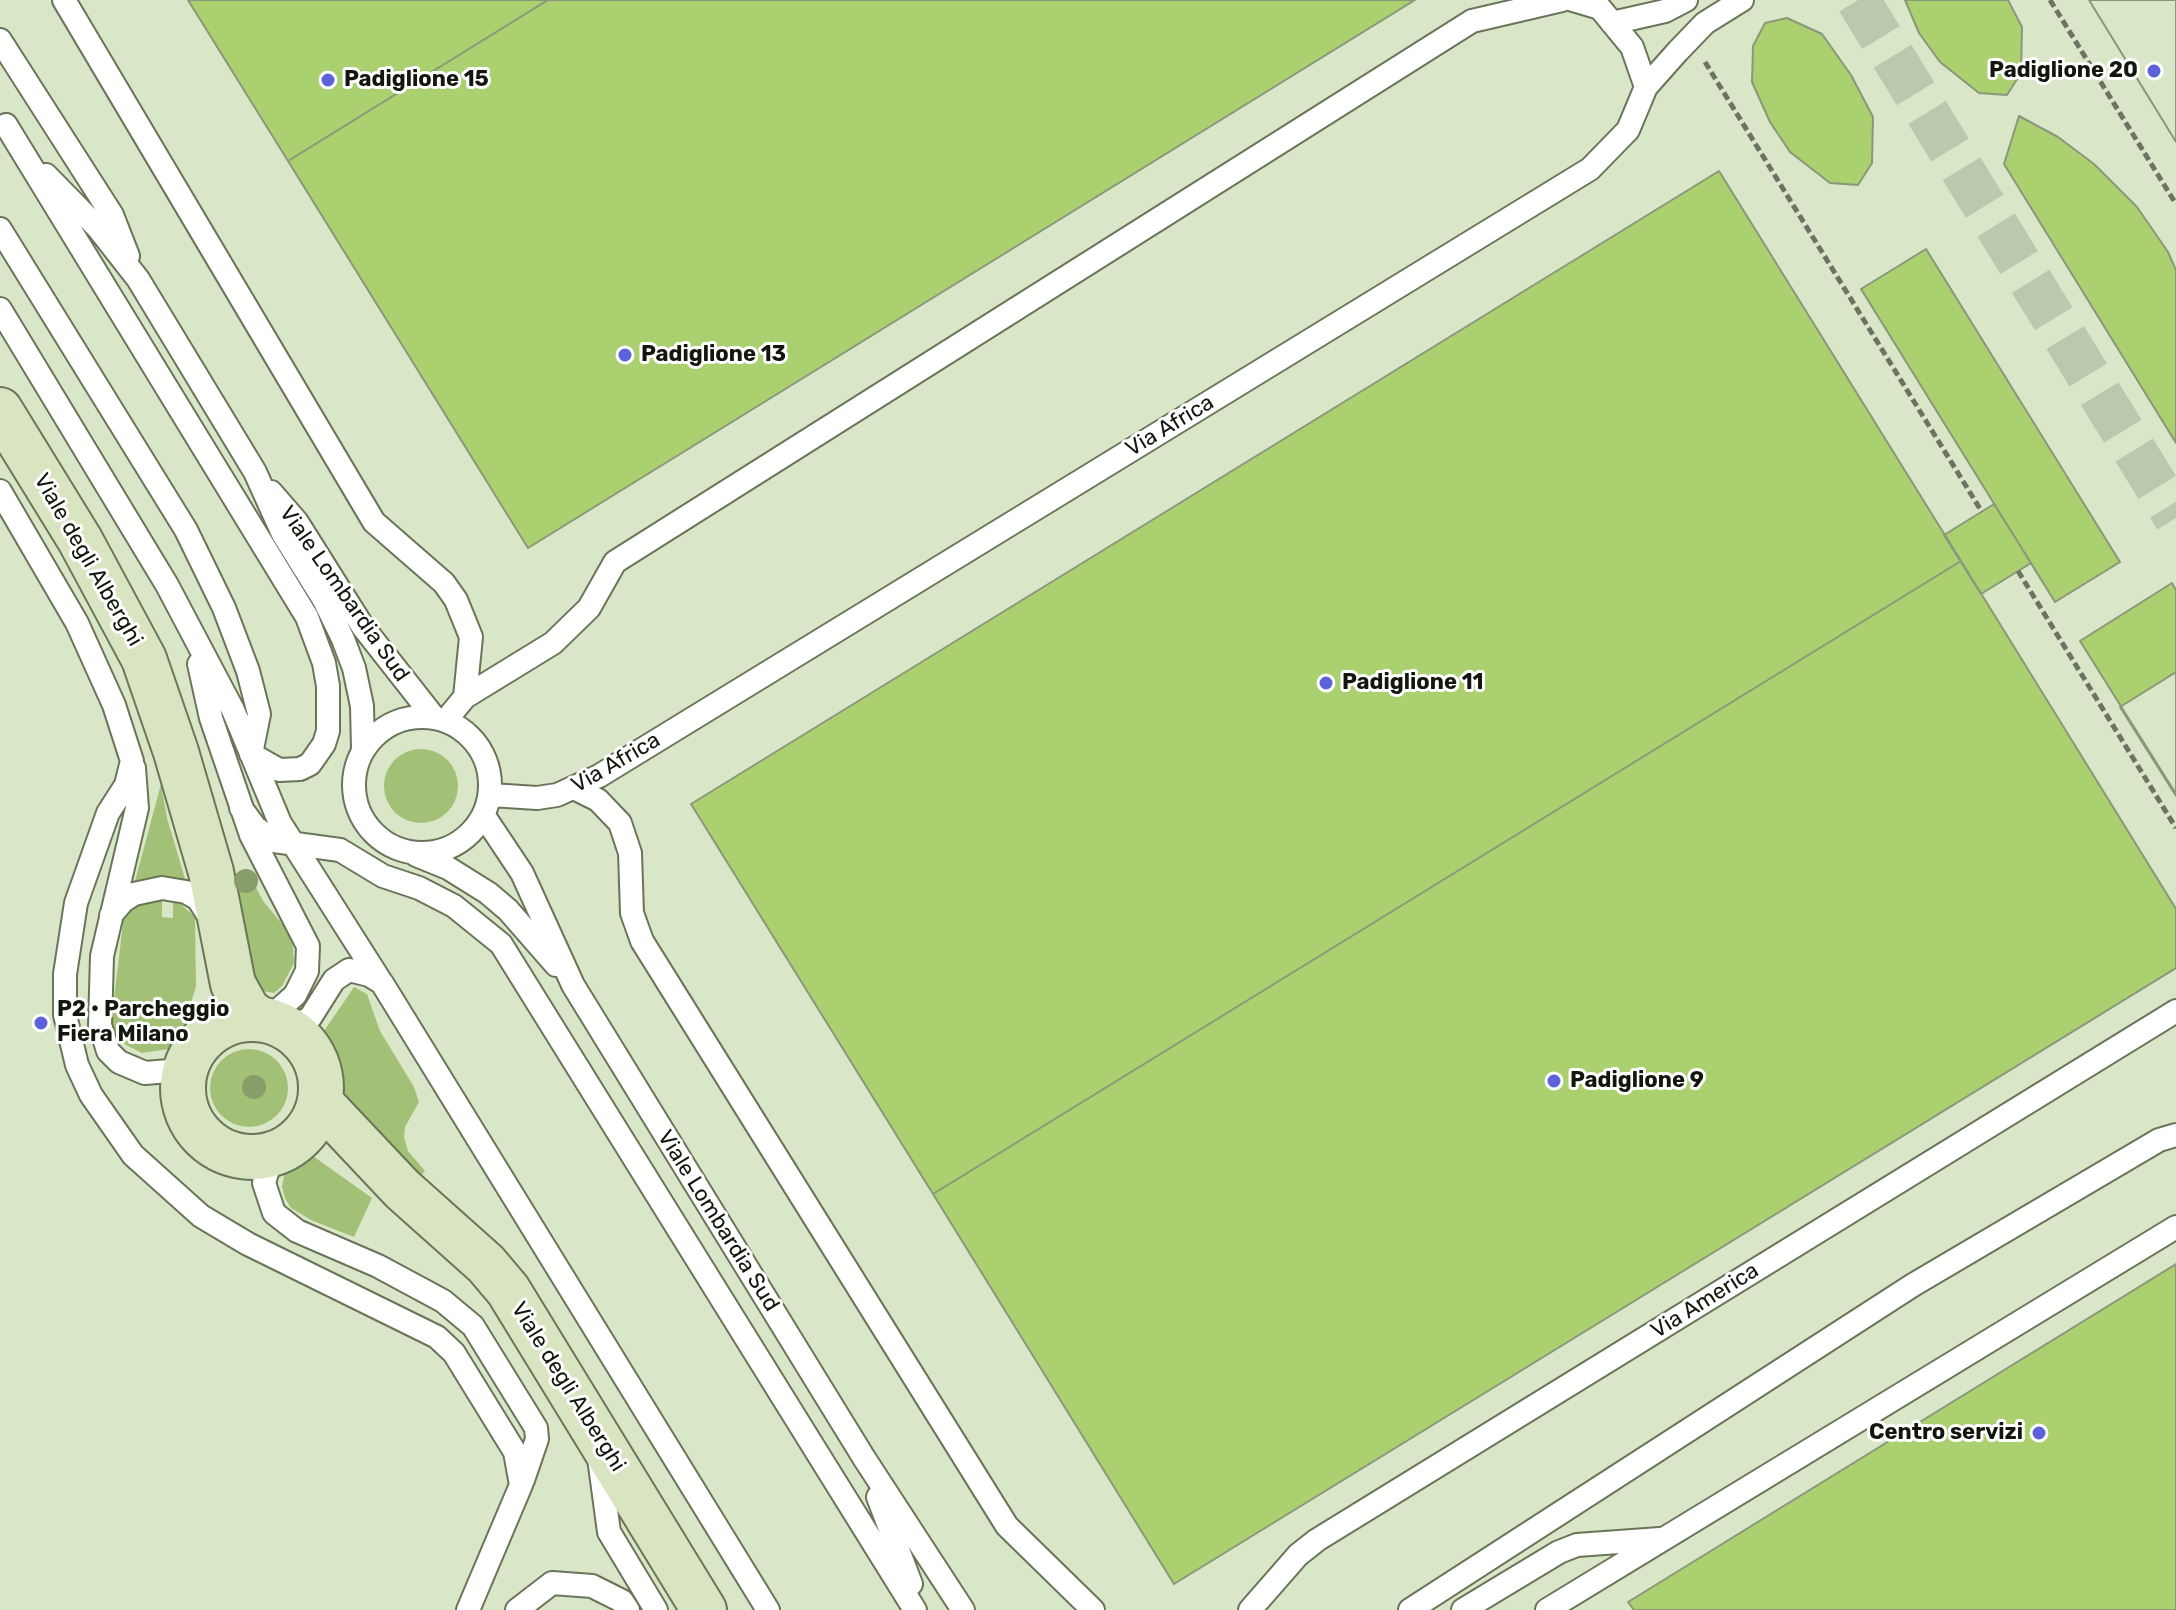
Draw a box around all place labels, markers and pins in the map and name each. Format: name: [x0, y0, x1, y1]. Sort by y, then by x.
place label: Padiglione 20: [1989, 58, 2138, 84]
marker: Padiglione 20: [2145, 62, 2163, 80]
place label: Padiglione 15: [344, 67, 489, 93]
marker: Padiglione 15: [319, 71, 337, 89]
place label: Padiglione 13: [641, 342, 786, 368]
marker: Padiglione 13: [616, 346, 634, 364]
place label: Padiglione 11: [1342, 670, 1484, 696]
marker: Padiglione 11: [1317, 674, 1335, 692]
place label: P2 • Parcheggio Fiera Milano: [57, 997, 229, 1048]
marker: P2 • Parcheggio Fiera Milano: [32, 1014, 50, 1032]
place label: Padiglione 9: [1570, 1068, 1704, 1094]
marker: Padiglione 9: [1545, 1072, 1563, 1090]
place label: Centro servizi: [1869, 1420, 2023, 1446]
marker: Centro servizi: [2030, 1424, 2048, 1442]

